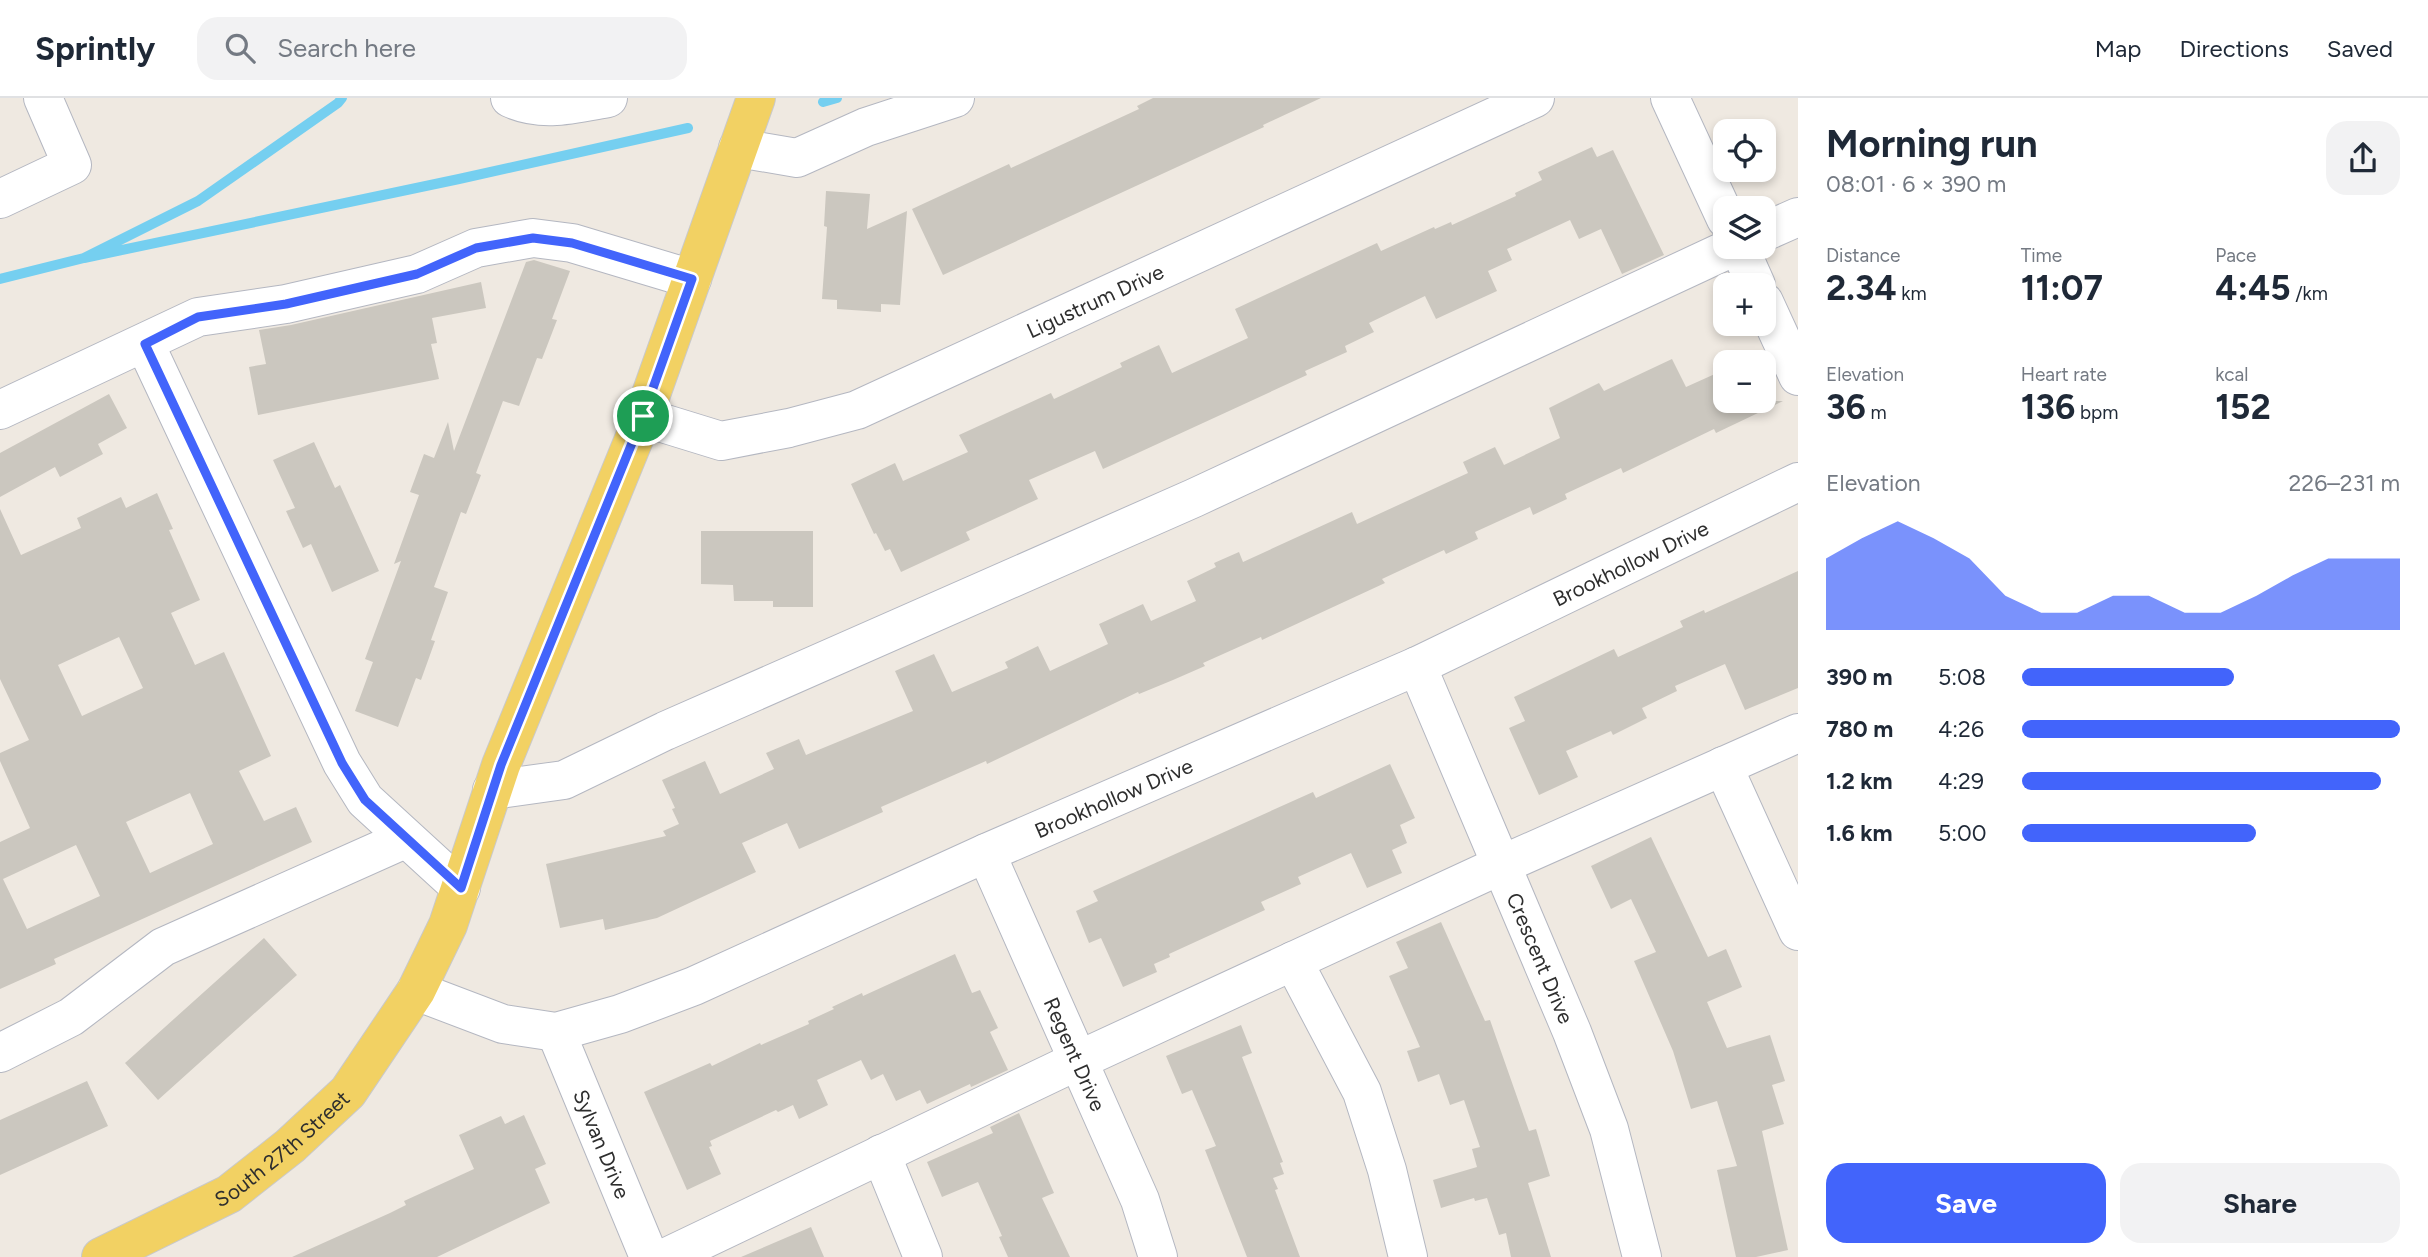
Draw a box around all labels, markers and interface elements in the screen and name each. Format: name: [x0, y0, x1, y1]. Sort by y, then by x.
search box: [197, 17, 687, 80]
text: Sprintly: [35, 29, 155, 68]
icon: search: [221, 29, 259, 67]
text: Search here: [277, 32, 416, 64]
text: Map: [2095, 34, 2141, 63]
text: Directions: [2179, 34, 2289, 63]
text: Saved: [2327, 34, 2393, 63]
map controls: [1713, 119, 1776, 413]
button: locate: [1713, 119, 1776, 182]
text: Morning run: [1826, 121, 2038, 167]
button: share: [2326, 121, 2400, 195]
text: 08:01 · 6 × 390 m: [1826, 170, 2006, 198]
button: layers: [1713, 196, 1776, 259]
text: Distance: [1826, 244, 1900, 267]
text: Time: [2021, 244, 2062, 267]
text: Pace: [2215, 244, 2256, 267]
street label: Ligustrum Drive: [1022, 258, 1167, 343]
text: 2.34: [1826, 267, 1897, 309]
text: 11:07: [2021, 267, 2103, 309]
text: 4:45: [2215, 267, 2291, 309]
button: +: [1713, 273, 1776, 336]
text: km: [1897, 282, 1927, 305]
text: /km: [2291, 282, 2328, 305]
button: −: [1713, 350, 1776, 413]
text: Elevation: [1826, 363, 1904, 386]
text: Heart rate: [2021, 363, 2107, 386]
text: kcal: [2215, 363, 2249, 386]
pin: [613, 386, 673, 446]
text: 36: [1826, 386, 1866, 428]
text: 136: [2021, 386, 2075, 428]
text: 152: [2215, 386, 2271, 428]
icon: arrive: [624, 397, 662, 435]
text: m: [1866, 401, 1887, 424]
text: bpm: [2075, 401, 2118, 424]
text: Elevation: [1826, 469, 1921, 497]
text: 226–231 m: [2288, 469, 2400, 497]
street label: Brookhollow Drive: [1549, 515, 1712, 611]
text: 390 m: [1826, 663, 1893, 691]
text: 5:08: [1938, 663, 1986, 691]
text: 780 m: [1826, 715, 1893, 743]
text: 4:26: [1938, 715, 1984, 743]
street label: Brookhollow Drive: [1031, 752, 1196, 843]
text: 1.2 km: [1826, 767, 1893, 795]
text: 4:29: [1938, 767, 1984, 795]
text: 1.6 km: [1826, 819, 1893, 847]
text: 5:00: [1938, 819, 1987, 847]
street label: Crescent Drive: [1502, 889, 1579, 1027]
street label: Regent Drive: [1039, 993, 1111, 1115]
street label: South 27th Street: [210, 1085, 354, 1212]
street label: Sylvan Drive: [569, 1086, 636, 1202]
button: Save: [1826, 1163, 2106, 1243]
button: Share: [2120, 1163, 2400, 1243]

